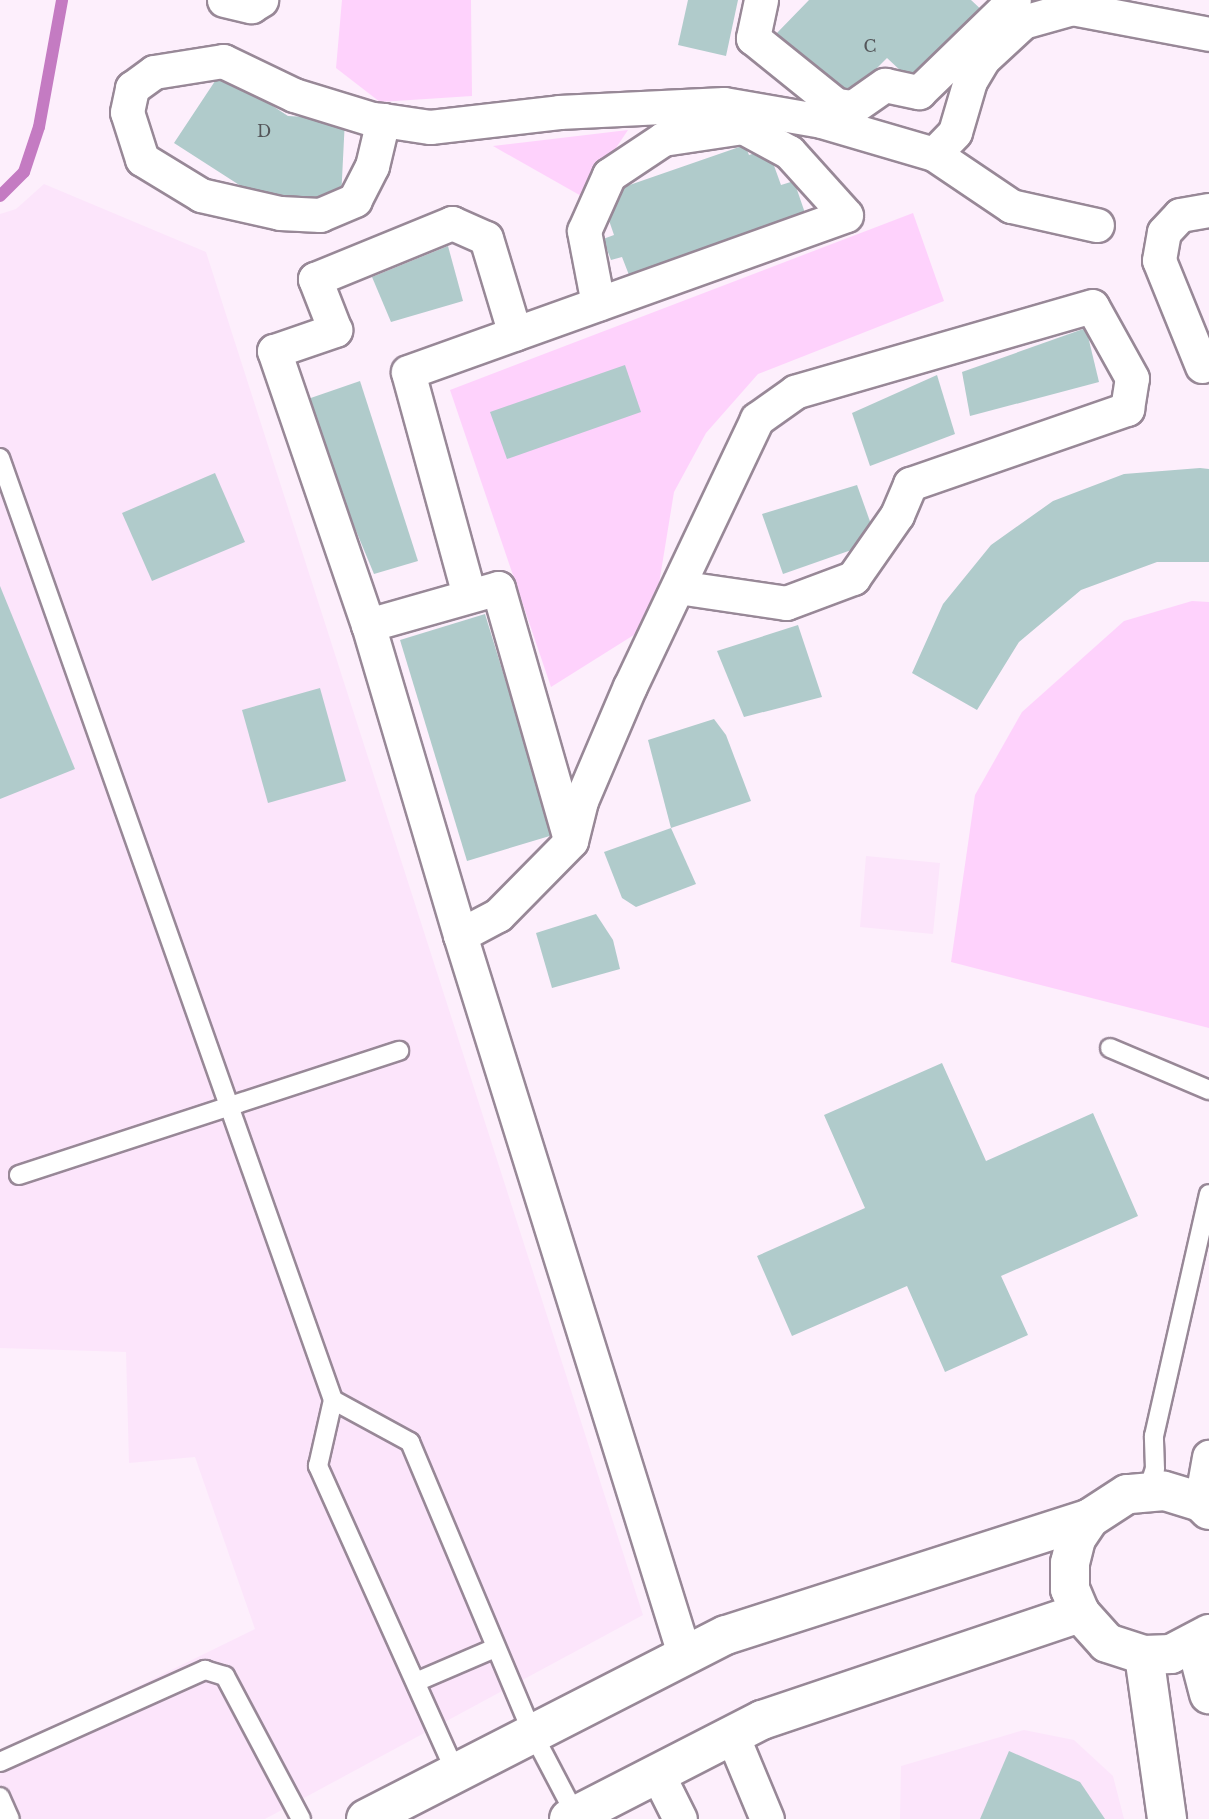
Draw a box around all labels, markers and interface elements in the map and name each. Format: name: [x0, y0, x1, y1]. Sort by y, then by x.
house number: C: [864, 36, 876, 56]
house number: D: [257, 121, 271, 141]

